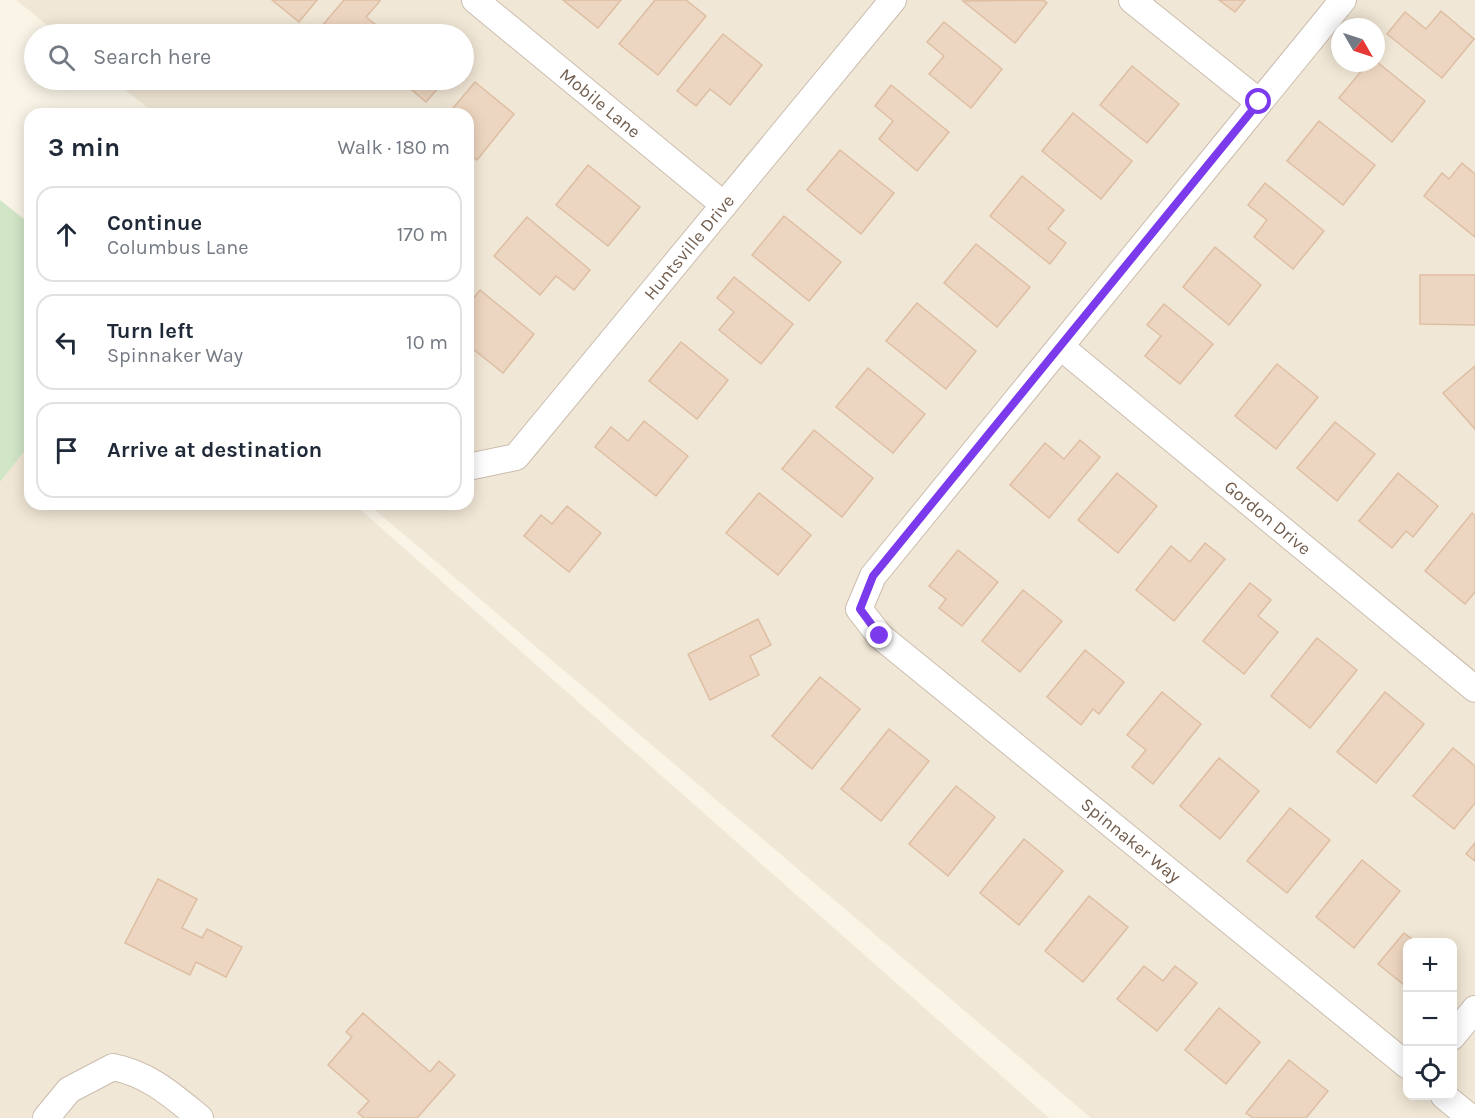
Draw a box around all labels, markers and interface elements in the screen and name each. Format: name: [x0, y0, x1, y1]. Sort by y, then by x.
north arrow: [1331, 18, 1385, 72]
search box: [24, 24, 474, 90]
icon: search: [45, 41, 78, 74]
text: Search here: [93, 44, 211, 70]
street label: Mobile Lane: [555, 63, 645, 143]
route start: [1245, 88, 1271, 114]
text: 3 min: [48, 132, 120, 163]
text: Walk · 180 m: [338, 136, 450, 159]
street label: Huntsville Drive: [639, 190, 739, 304]
text: Continue: [107, 210, 202, 236]
icon: ahead: [50, 218, 83, 251]
text: 170 m: [397, 223, 448, 246]
text: Columbus Lane: [107, 236, 249, 259]
text: Turn left: [107, 318, 194, 344]
icon: left: [50, 326, 83, 359]
text: 10 m: [406, 331, 448, 354]
text: Spinnaker Way: [107, 344, 243, 367]
icon: arrive: [50, 434, 83, 467]
text: Arrive at destination: [107, 437, 322, 463]
street label: Gordon Drive: [1220, 476, 1315, 560]
route end: [866, 622, 892, 648]
street label: Spinnaker Way: [1076, 793, 1186, 888]
map controls: [1403, 938, 1457, 1100]
button: +: [1403, 938, 1457, 992]
button: −: [1403, 992, 1457, 1046]
button: locate: [1403, 1046, 1457, 1100]

